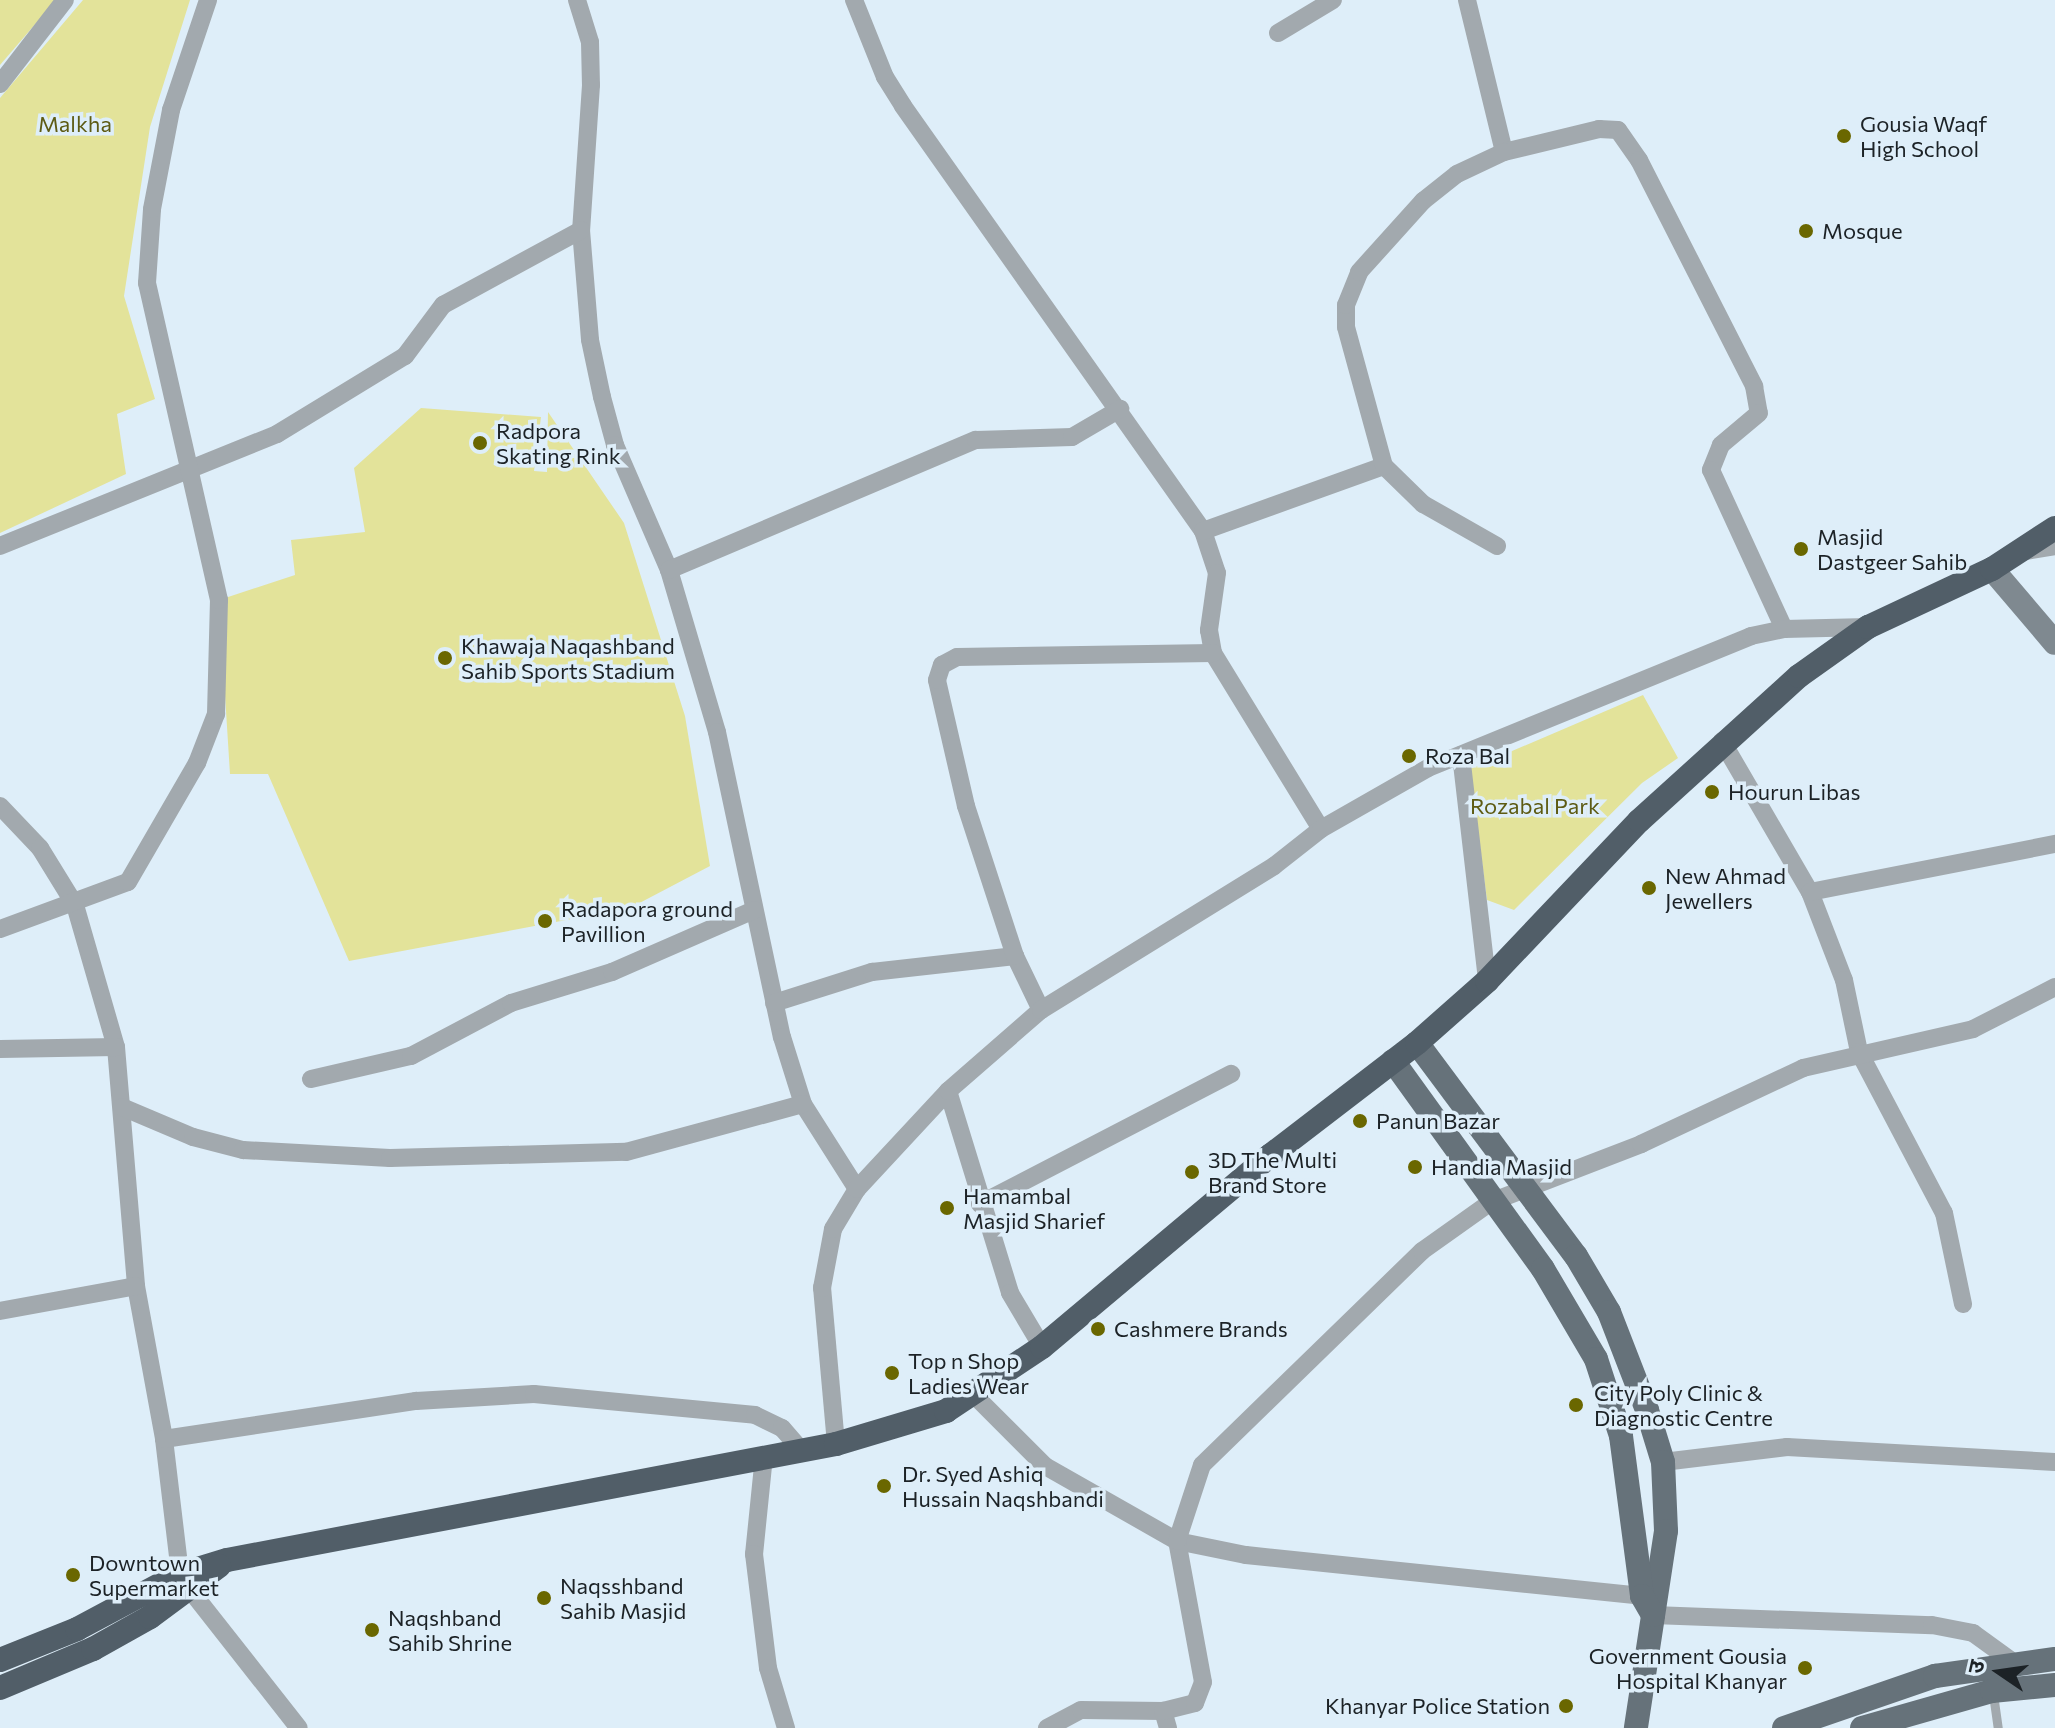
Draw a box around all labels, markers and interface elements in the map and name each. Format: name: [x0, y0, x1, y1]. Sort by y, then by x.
place label: Gousia Waqf High School: [1860, 110, 1987, 162]
park label: Malkha: [38, 111, 112, 137]
marker: Gousia Waqf High School: [1835, 127, 1853, 145]
place label: Mosque: [1822, 218, 1903, 244]
marker: Mosque: [1797, 222, 1815, 240]
place label: Radpora Skating Rink: [496, 417, 621, 468]
marker: Radpora Skating Rink: [471, 434, 489, 452]
place label: Masjid Dastgeer Sahib: [1817, 523, 1967, 574]
marker: Masjid Dastgeer Sahib: [1792, 540, 1810, 558]
place label: Khawaja Naqashband Sahib Sports Stadium: [461, 632, 675, 684]
marker: Khawaja Naqashband Sahib Sports Stadium: [436, 649, 454, 667]
place label: Roza Bal: [1425, 743, 1510, 769]
marker: Roza Bal: [1400, 747, 1418, 765]
place label: Hourun Libas: [1728, 779, 1861, 805]
marker: Hourun Libas: [1703, 783, 1721, 801]
park label: Rozabal Park: [1470, 793, 1600, 819]
place label: New Ahmad Jewellers: [1665, 862, 1786, 914]
marker: New Ahmad Jewellers: [1640, 879, 1658, 897]
place label: Radapora ground Pavillion: [561, 895, 733, 946]
marker: Radapora ground Pavillion: [536, 912, 554, 930]
place label: Panun Bazar: [1376, 1108, 1500, 1134]
marker: Panun Bazar: [1351, 1112, 1369, 1130]
place label: 3D The Multi Brand Store: [1208, 1146, 1337, 1198]
place label: Handia Masjid: [1431, 1154, 1572, 1180]
marker: Handia Masjid: [1406, 1158, 1424, 1176]
marker: 3D The Multi Brand Store: [1183, 1163, 1201, 1181]
place label: Hamambal Masjid Sharief: [963, 1182, 1105, 1234]
marker: Hamambal Masjid Sharief: [938, 1199, 956, 1217]
place label: Cashmere Brands: [1114, 1316, 1288, 1342]
marker: Cashmere Brands: [1089, 1320, 1107, 1338]
place label: Top n Shop Ladies Wear: [908, 1347, 1029, 1398]
marker: Top n Shop Ladies Wear: [883, 1364, 901, 1382]
place label: City Poly Clinic & Diagnostic Centre: [1594, 1379, 1773, 1430]
marker: City Poly Clinic & Diagnostic Centre: [1565, 1394, 1587, 1416]
place label: Dr. Syed Ashiq Hussain Naqshbandi: [902, 1460, 1104, 1512]
marker: Dr. Syed Ashiq Hussain Naqshbandi: [873, 1475, 895, 1497]
place label: Downtown Supermarket: [89, 1549, 219, 1600]
marker: Downtown Supermarket: [64, 1566, 82, 1584]
place label: Naqsshband Sahib Masjid: [560, 1572, 686, 1624]
marker: Naqsshband Sahib Masjid: [535, 1589, 553, 1607]
place label: Naqshband Sahib Shrine: [388, 1604, 512, 1656]
marker: Naqshband Sahib Shrine: [363, 1621, 381, 1639]
north arrow: [1959, 1632, 2039, 1712]
place label: Government Gousia Hospital Khanyar: [1589, 1642, 1787, 1694]
marker: Government Gousia Hospital Khanyar: [1794, 1657, 1816, 1679]
text: उ: [1961, 1657, 1990, 1676]
place label: Khanyar Police Station: [1325, 1693, 1550, 1719]
marker: Khanyar Police Station: [1557, 1697, 1575, 1715]

